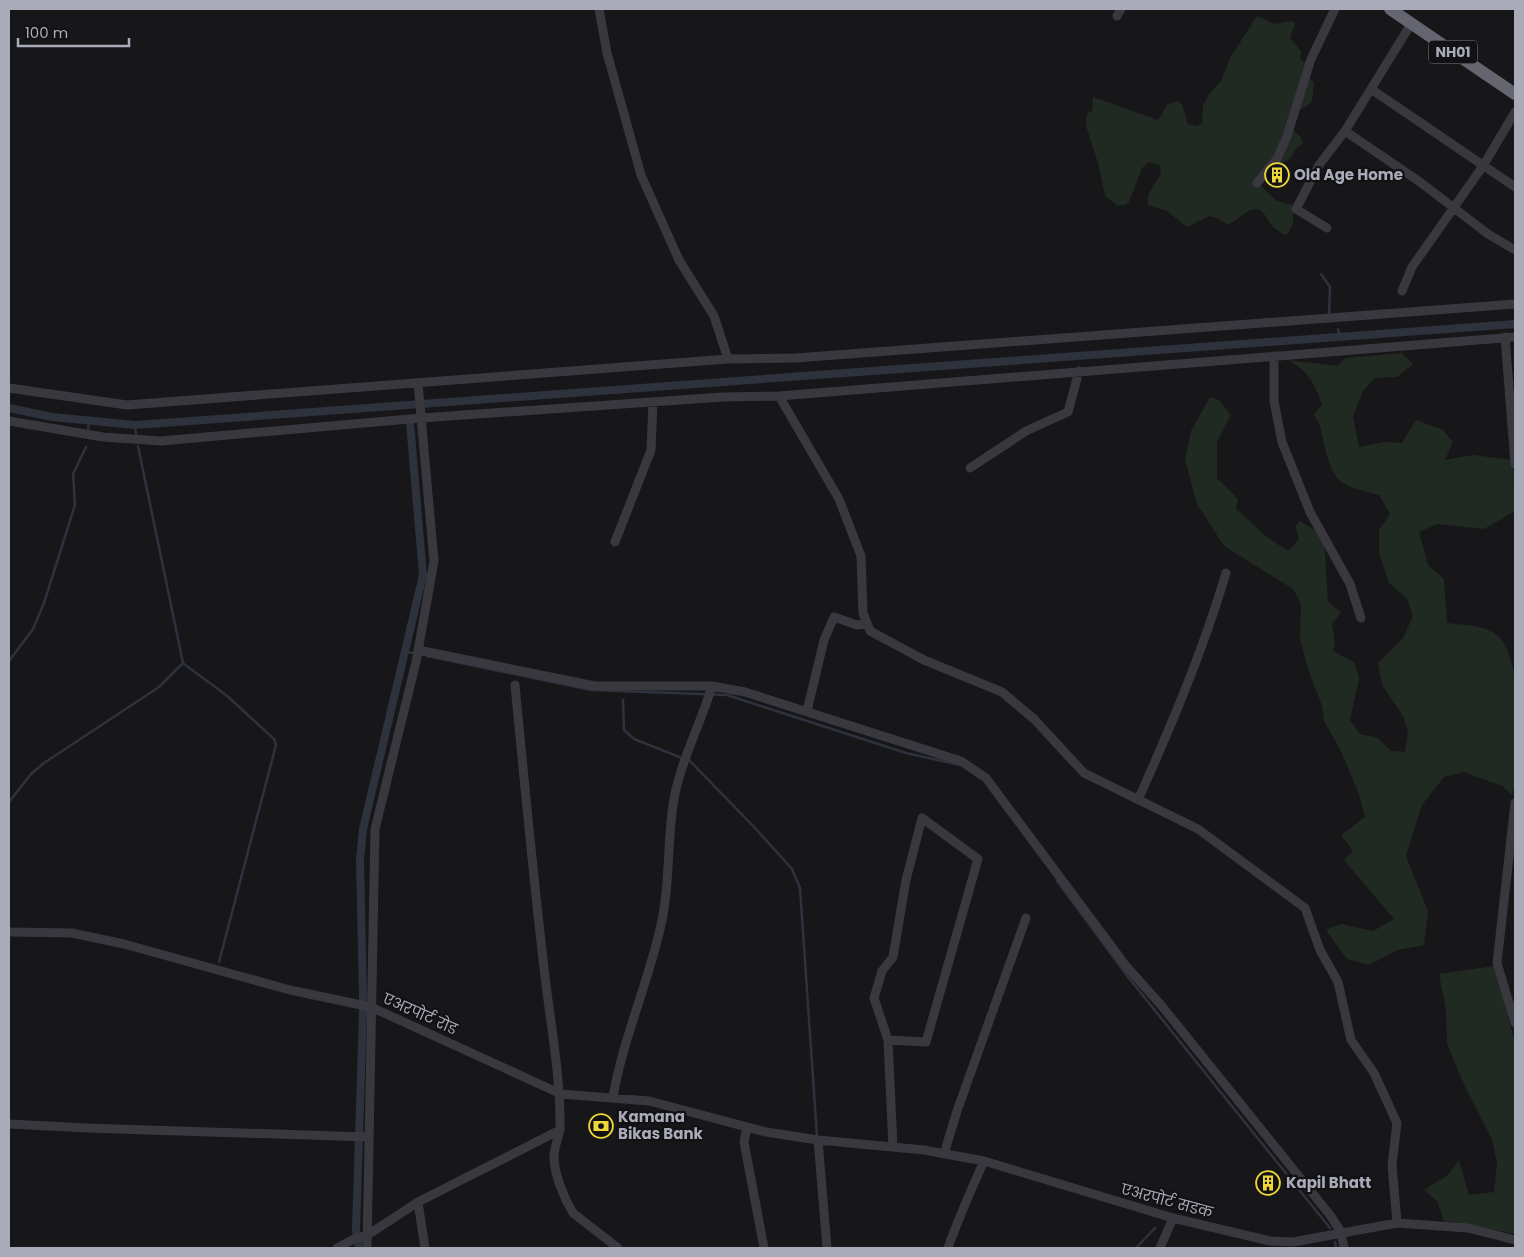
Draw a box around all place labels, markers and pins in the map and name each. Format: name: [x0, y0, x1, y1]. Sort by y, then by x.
building icon: Old Age Home: [1264, 162, 1290, 188]
place label: Old Age Home: [1294, 164, 1403, 185]
place label: Kamana Bikas Bank: [618, 1106, 703, 1144]
bank icon: Kamana Bikas Bank: [588, 1113, 614, 1139]
building icon: Kapil Bhatt: [1255, 1170, 1281, 1196]
place label: Kapil Bhatt: [1286, 1172, 1371, 1193]

